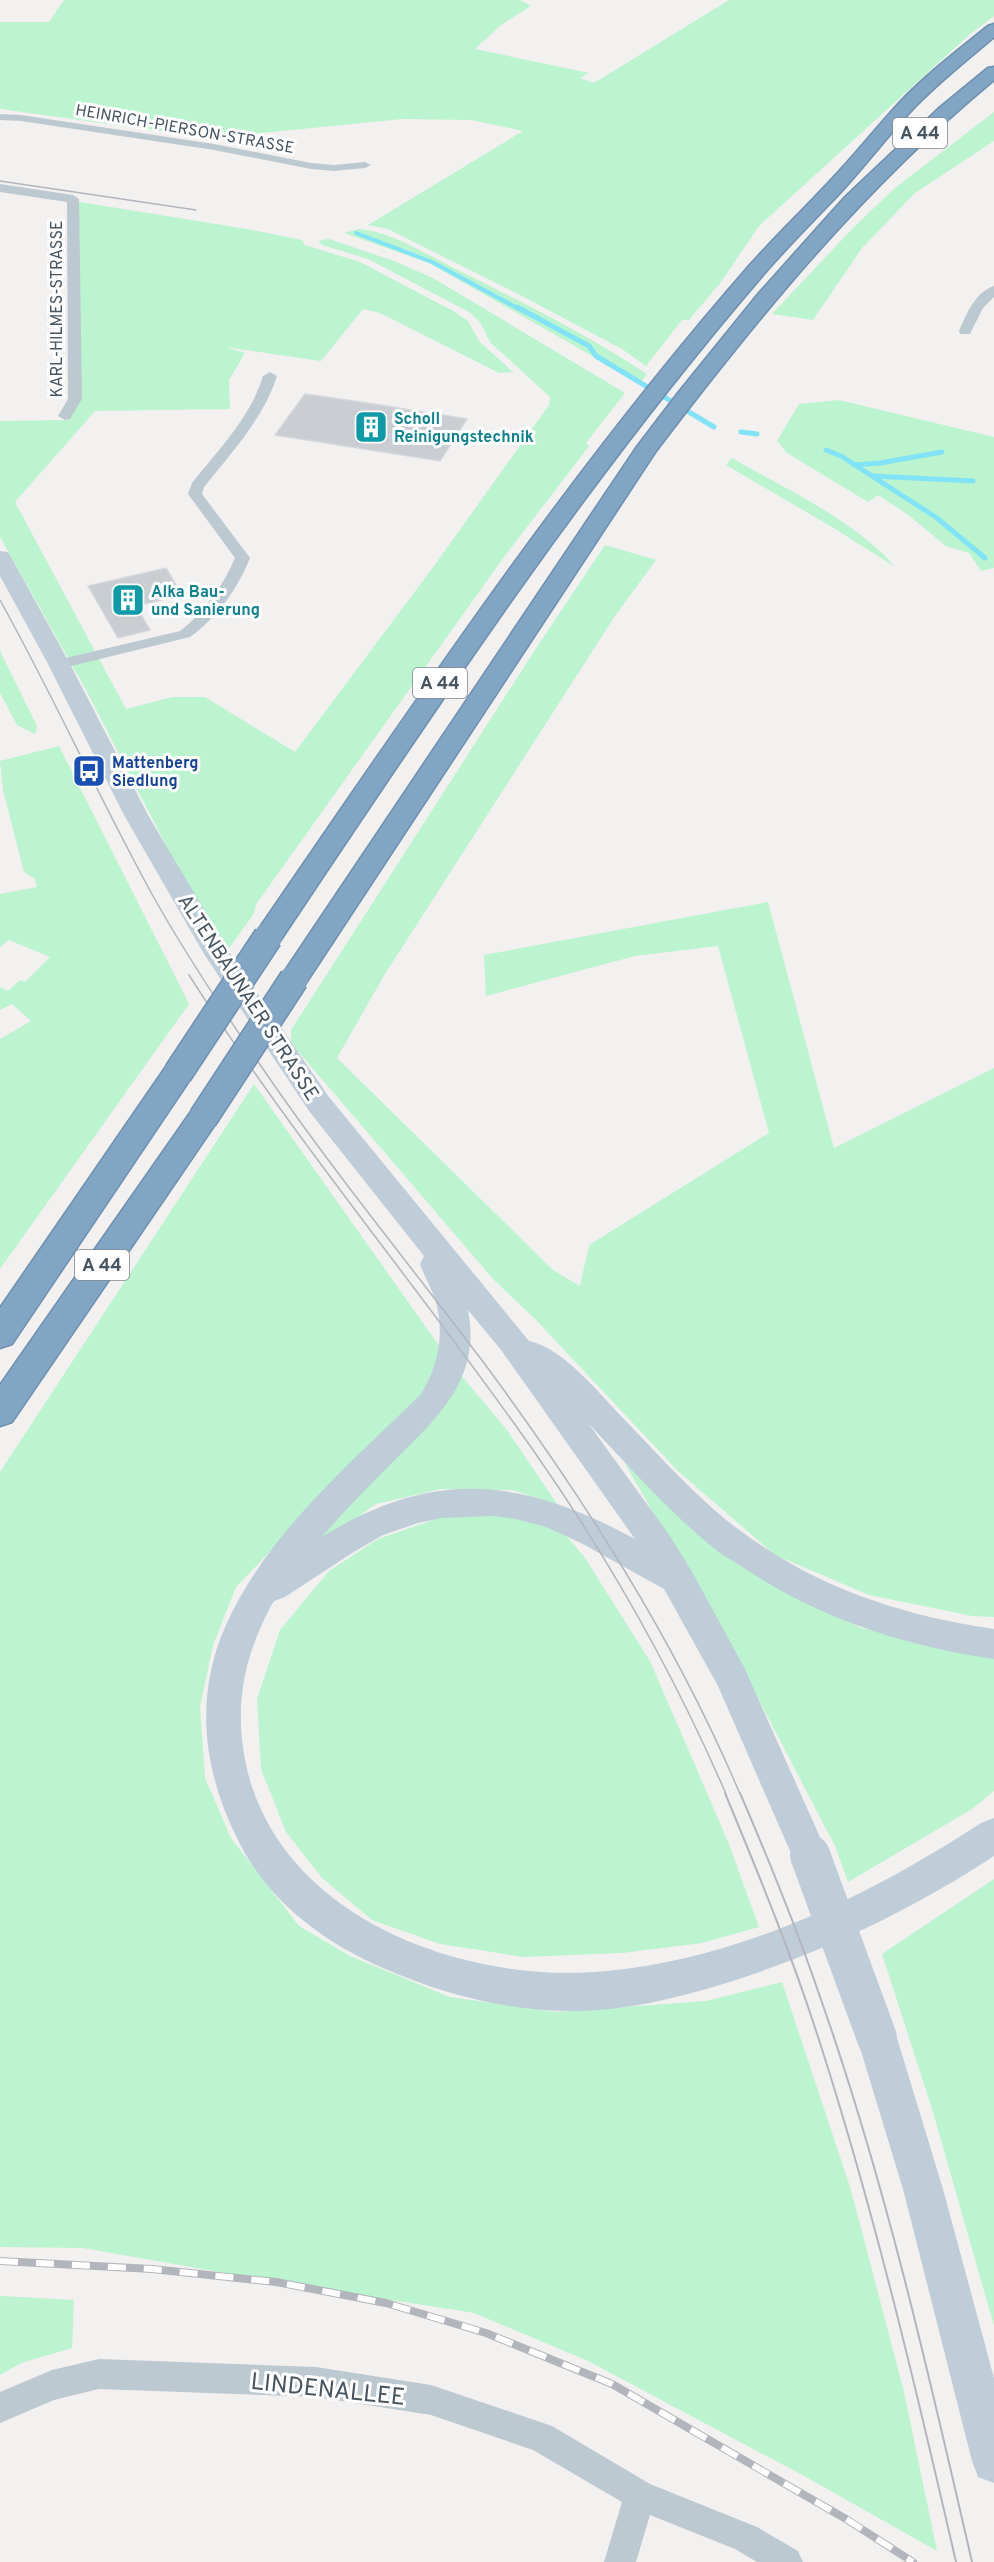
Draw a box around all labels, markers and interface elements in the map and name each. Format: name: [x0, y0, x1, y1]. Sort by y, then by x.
street label: HEINRICH-PIERSON-STRASSE: [74, 101, 296, 159]
road number: A 44: [893, 118, 947, 148]
street label: KARL-HILMES-STRASSE: [48, 220, 68, 398]
building icon: Scholl Reinigungstechnik: [353, 409, 389, 445]
place label: Scholl Reinigungstechnik: [394, 410, 534, 448]
building icon: Alka Bau- und Sanierung: [110, 582, 146, 618]
place label: Alka Bau- und Sanierung: [151, 583, 260, 621]
road number: A 44: [413, 668, 467, 698]
bus stop icon: Mattenberg Siedlung: [71, 753, 107, 789]
place label: Mattenberg Siedlung: [112, 754, 198, 792]
street label: ALTENBAUNAER STRASSE: [171, 890, 324, 1106]
road number: A 44: [75, 1250, 129, 1280]
street label: LINDENALLEE: [249, 2368, 407, 2414]

